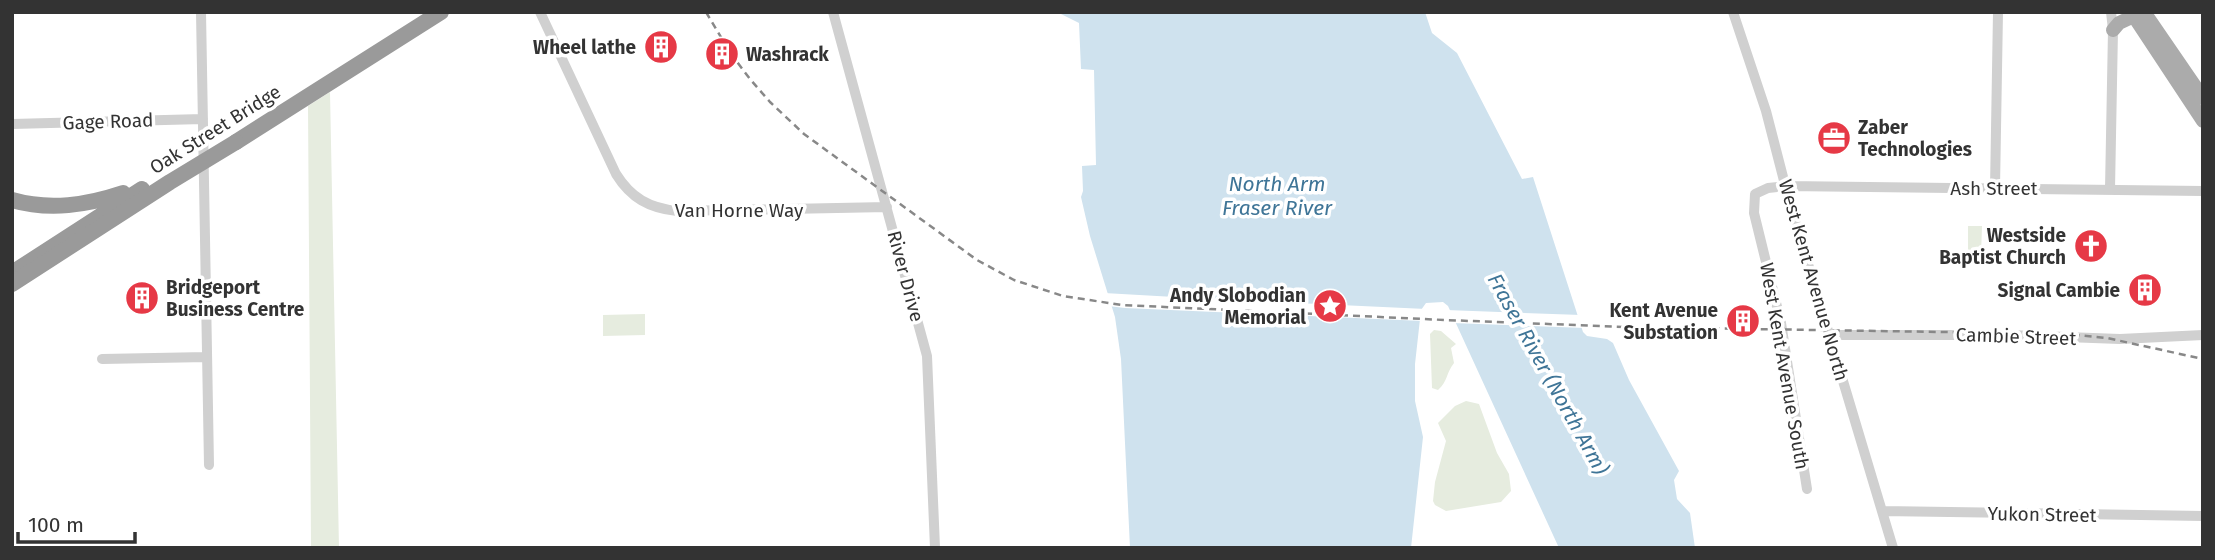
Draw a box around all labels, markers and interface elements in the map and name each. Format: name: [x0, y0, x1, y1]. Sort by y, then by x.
building icon: Wheel lathe: [642, 28, 680, 66]
building icon: Washrack: [703, 35, 741, 73]
place label: Wheel lathe: [533, 36, 636, 59]
place label: Washrack: [746, 43, 829, 66]
street label: Oak Street Bridge: [145, 80, 285, 179]
street label: Gage Road: [62, 108, 154, 135]
place label: Zaber Technologies: [1858, 116, 1972, 161]
office icon: Zaber Technologies: [1815, 119, 1853, 157]
water label: North Arm Fraser River: [1222, 171, 1333, 221]
street label: West Kent Avenue North: [1774, 177, 1853, 383]
street label: Ash Street: [1950, 177, 2038, 200]
street label: Van Horne Way: [675, 199, 804, 222]
place label: Westside Baptist Church: [1939, 224, 2066, 269]
church icon: Westside Baptist Church: [2072, 227, 2110, 265]
street label: River Drive: [882, 228, 929, 324]
street label: West Kent Avenue South: [1755, 261, 1814, 471]
water label: Fraser River (North Arm): [1482, 269, 1614, 479]
building icon: Signal Cambie: [2126, 271, 2164, 309]
place label: Bridgeport Business Centre: [166, 276, 304, 321]
building icon: Bridgeport Business Centre: [123, 279, 161, 317]
place label: Signal Cambie: [1998, 279, 2120, 302]
place label: Andy Slobodian Memorial: [1169, 284, 1306, 329]
place icon: Andy Slobodian Memorial: [1311, 287, 1349, 325]
place label: Kent Avenue Substation: [1609, 299, 1718, 344]
building icon: Kent Avenue Substation: [1724, 302, 1762, 340]
street label: Cambie Street: [1955, 323, 2077, 350]
scale bar: [18, 500, 135, 544]
street label: Yukon Street: [1987, 502, 2097, 527]
text: 100 m: [28, 512, 84, 538]

